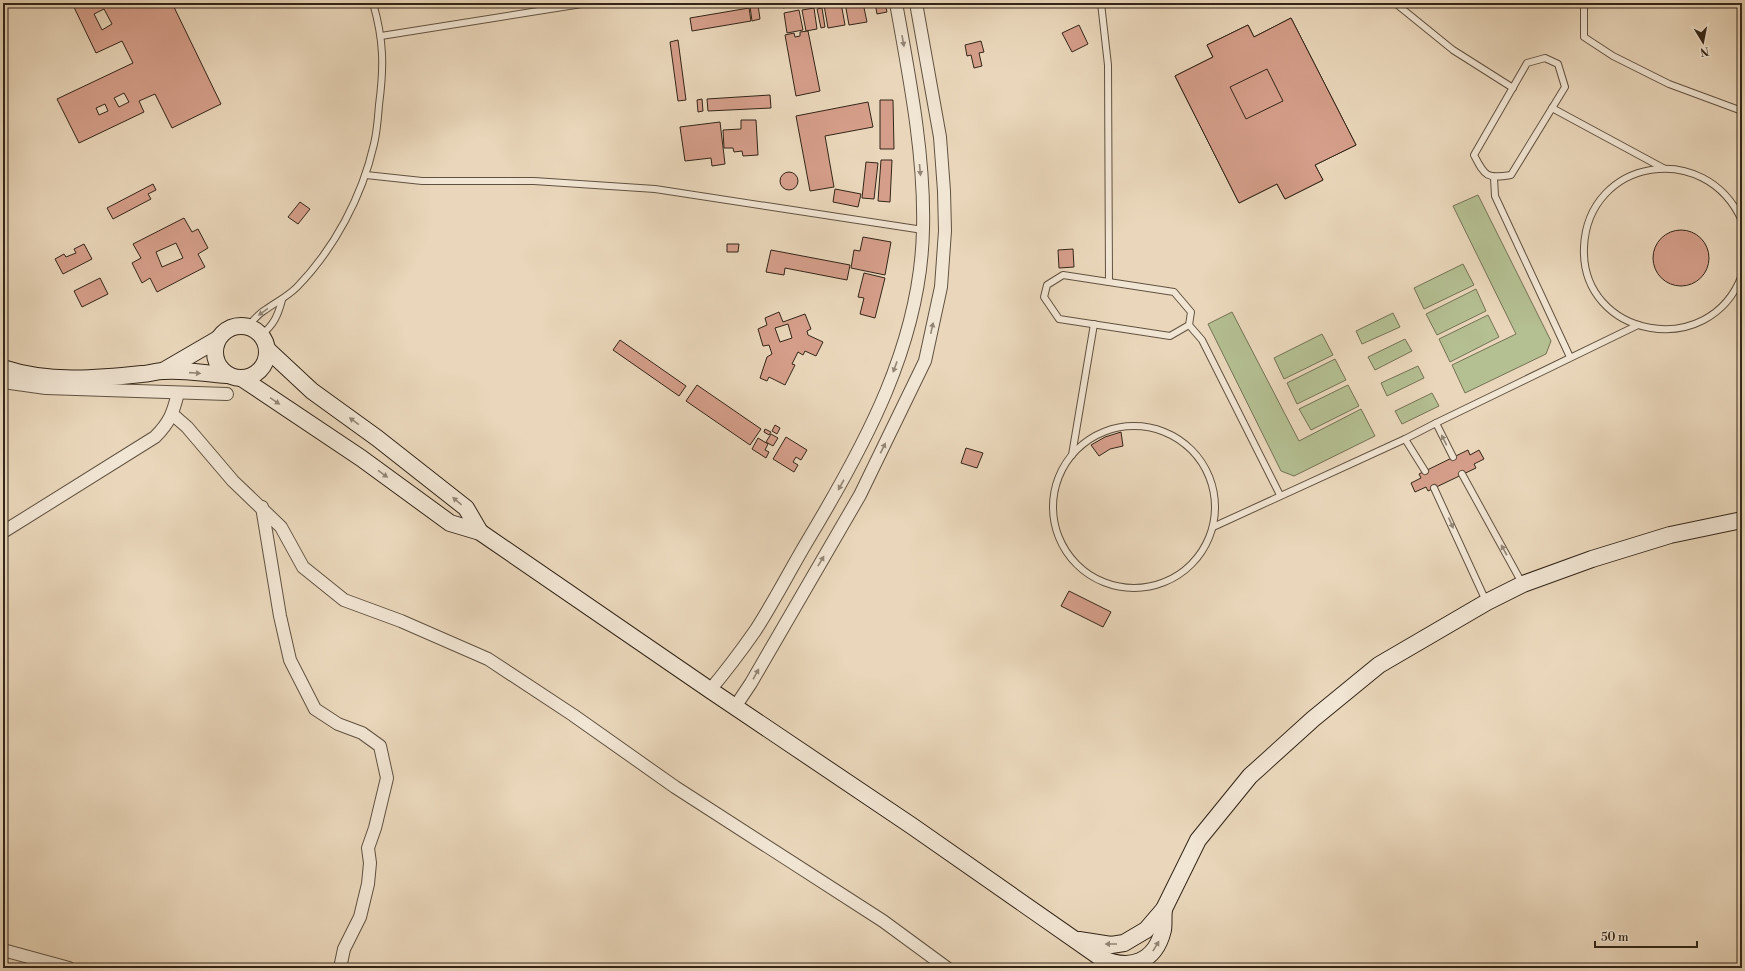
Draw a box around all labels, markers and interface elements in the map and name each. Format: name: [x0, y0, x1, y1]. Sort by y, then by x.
north arrow: [1683, 22, 1723, 62]
one-way arrow: [900, 35, 906, 47]
text: N: [1699, 43, 1710, 59]
one-way arrow: [917, 164, 924, 176]
one-way arrow: [258, 308, 269, 316]
one-way arrow: [929, 322, 935, 334]
one-way arrow: [892, 361, 898, 373]
one-way arrow: [189, 369, 201, 376]
one-way arrow: [270, 397, 281, 405]
one-way arrow: [349, 417, 360, 425]
one-way arrow: [1441, 434, 1447, 446]
one-way arrow: [880, 442, 887, 453]
one-way arrow: [377, 470, 388, 478]
one-way arrow: [838, 479, 844, 490]
one-way arrow: [452, 496, 463, 505]
one-way arrow: [1448, 518, 1454, 529]
one-way arrow: [1500, 545, 1507, 556]
one-way arrow: [817, 555, 824, 567]
one-way arrow: [752, 668, 759, 680]
scale bar: [1595, 923, 1697, 949]
text: 50 m: [1601, 930, 1629, 945]
one-way arrow: [1152, 940, 1159, 952]
one-way arrow: [1104, 941, 1117, 947]

